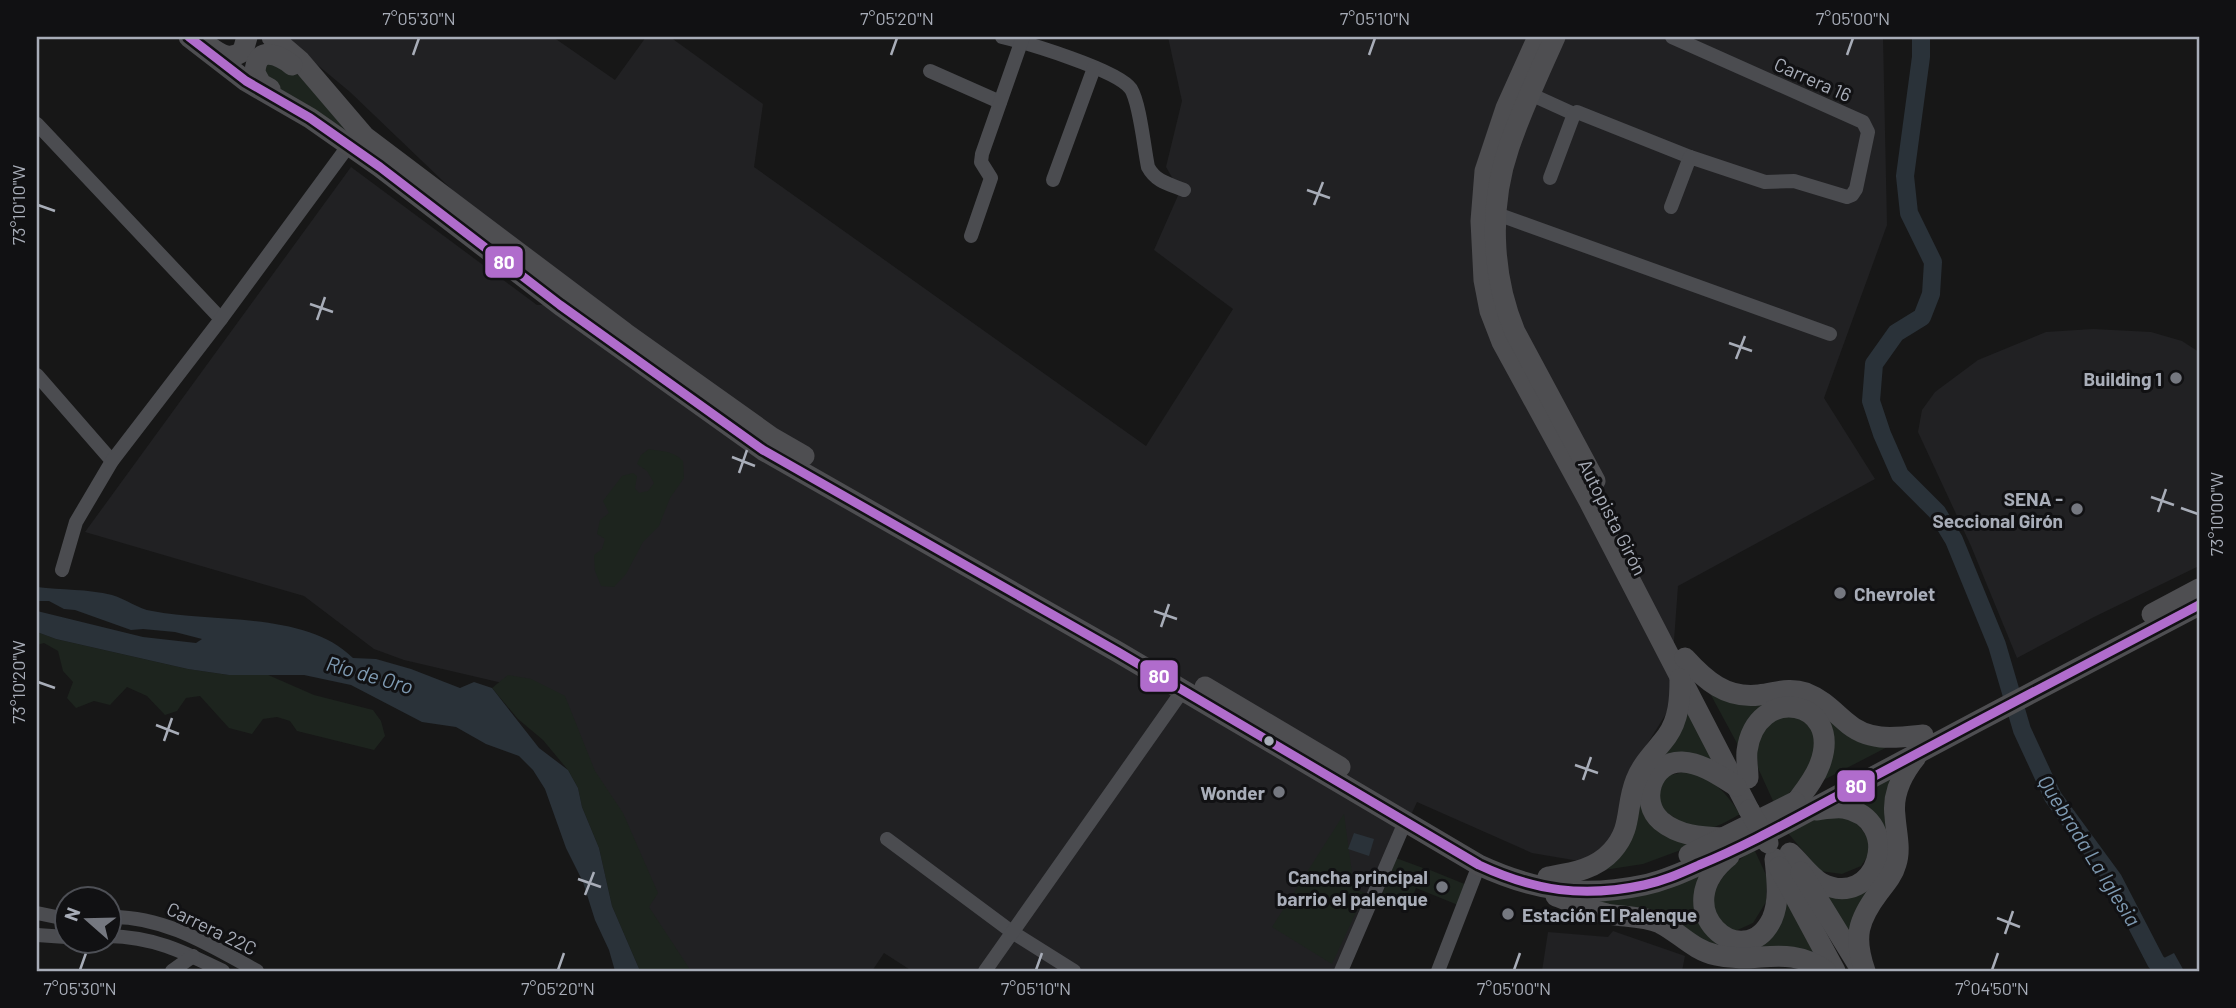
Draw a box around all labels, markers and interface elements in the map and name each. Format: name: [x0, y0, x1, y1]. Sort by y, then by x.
text: 7°05'30"N: [382, 7, 456, 29]
text: 7°05'20"N: [860, 7, 934, 29]
text: 7°05'10"N: [1340, 7, 1410, 29]
text: 7°05'00"N: [1816, 7, 1890, 29]
street label: Carrera 16: [1771, 52, 1855, 106]
text: 73°10'10"W: [7, 165, 29, 245]
line badge: 80: [484, 245, 524, 279]
text: 80: [493, 250, 515, 273]
place label: Building 1: [2083, 367, 2162, 390]
marker: Building 1: [2168, 370, 2184, 386]
street label: Autopista Girón: [1574, 455, 1652, 579]
text: 73°10'00"W: [2205, 472, 2227, 556]
place label: SENA - Seccional Girón: [1932, 487, 2063, 532]
marker: SENA - Seccional Girón: [2069, 501, 2085, 517]
place label: Chevrolet: [1854, 582, 1935, 605]
marker: Chevrolet: [1832, 585, 1848, 601]
text: 73°10'20"W: [7, 640, 29, 724]
water label: Río de Oro: [324, 650, 416, 698]
line badge: 80: [1139, 659, 1179, 693]
text: 80: [1148, 664, 1170, 687]
unlabelled marker: [1262, 734, 1276, 748]
line badge: 80: [1836, 769, 1876, 803]
water label: Quebrada La Iglesia: [2033, 770, 2147, 930]
text: 80: [1845, 774, 1867, 797]
place label: Wonder: [1200, 781, 1266, 804]
marker: Wonder: [1271, 784, 1287, 800]
place label: Cancha principal barrio el palenque: [1277, 865, 1428, 910]
marker: Cancha principal barrio el palenque: [1434, 879, 1450, 895]
north arrow: [52, 886, 122, 956]
street label: Carrera 22C: [163, 896, 261, 960]
place label: Estación El Palenque: [1522, 903, 1697, 926]
text: N: [59, 904, 85, 924]
marker: Estación El Palenque: [1500, 906, 1516, 922]
text: 7°05'30"N: [43, 977, 117, 999]
text: 7°05'20"N: [521, 977, 595, 999]
text: 7°05'10"N: [1001, 977, 1071, 999]
text: 7°05'00"N: [1477, 977, 1551, 999]
text: 7°04'50"N: [1955, 977, 2029, 999]

